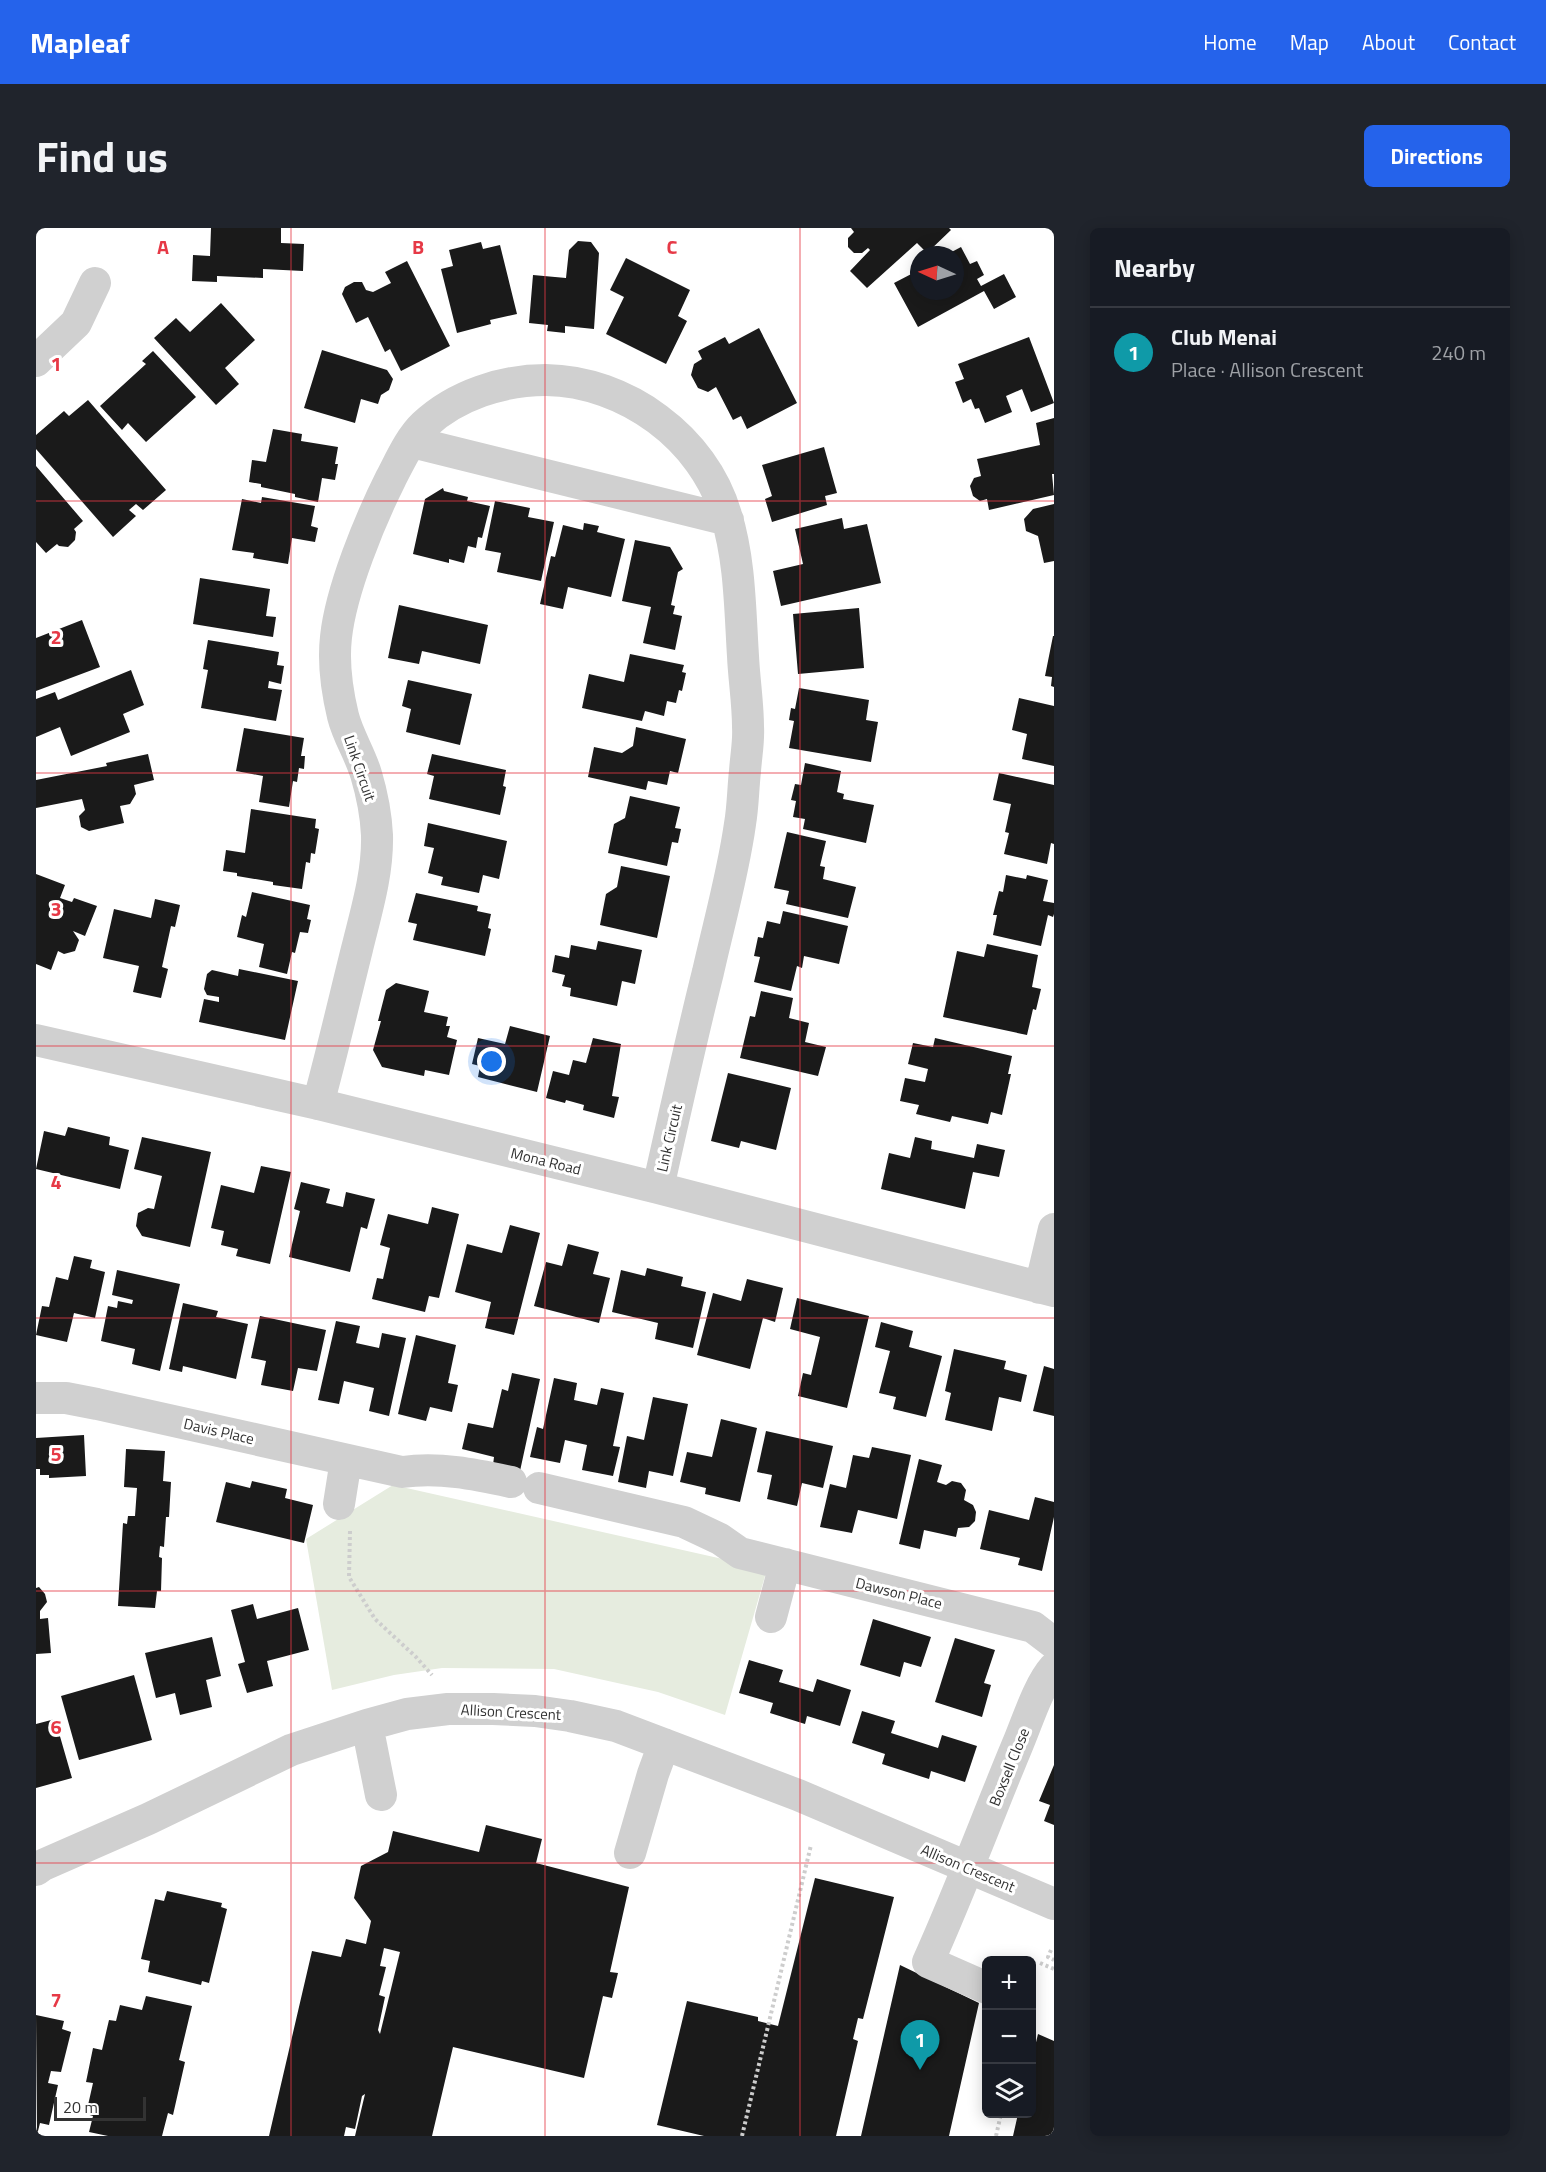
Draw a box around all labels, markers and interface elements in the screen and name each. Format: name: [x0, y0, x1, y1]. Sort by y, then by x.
text: Mapleaf: [30, 21, 130, 64]
text: Home: [1203, 26, 1257, 58]
text: Map: [1290, 26, 1329, 58]
text: About: [1362, 26, 1415, 58]
text: Contact: [1448, 26, 1516, 58]
text: Find us: [36, 124, 168, 188]
button: Directions: [1364, 125, 1510, 187]
text: A: [157, 231, 169, 262]
text: B: [412, 231, 424, 262]
text: C: [667, 231, 678, 262]
north arrow: [910, 246, 964, 300]
text: Nearby: [1114, 248, 1195, 287]
text: Club Menai: [1171, 320, 1277, 354]
text: 1: [1128, 337, 1139, 368]
text: 240 m: [1431, 337, 1486, 368]
text: 1: [50, 348, 62, 379]
text: Place · Allison Crescent: [1171, 354, 1363, 385]
text: 2: [50, 621, 62, 652]
street label: Link Circuit: [338, 732, 382, 805]
text: 3: [50, 893, 62, 924]
your location: [477, 1047, 506, 1076]
street label: Link Circuit: [650, 1101, 688, 1174]
street label: Mona Road: [508, 1141, 584, 1181]
text: 4: [50, 1166, 62, 1197]
street label: Davis Place: [181, 1412, 257, 1450]
text: 5: [50, 1438, 62, 1469]
street label: Dawson Place: [853, 1571, 945, 1615]
street label: Allison Crescent: [460, 1698, 562, 1726]
text: 6: [50, 1711, 62, 1742]
street label: Boxsell Close: [983, 1724, 1035, 1810]
street label: Allison Crescent: [917, 1838, 1019, 1898]
map controls: [982, 1956, 1036, 2118]
button: +: [982, 1956, 1036, 2010]
text: 7: [50, 1984, 62, 2015]
button: −: [982, 2010, 1036, 2064]
pin: 1: [900, 2020, 940, 2070]
button: layers: [982, 2064, 1036, 2118]
scale bar: [54, 2094, 146, 2122]
text: 20 m: [63, 2095, 98, 2119]

